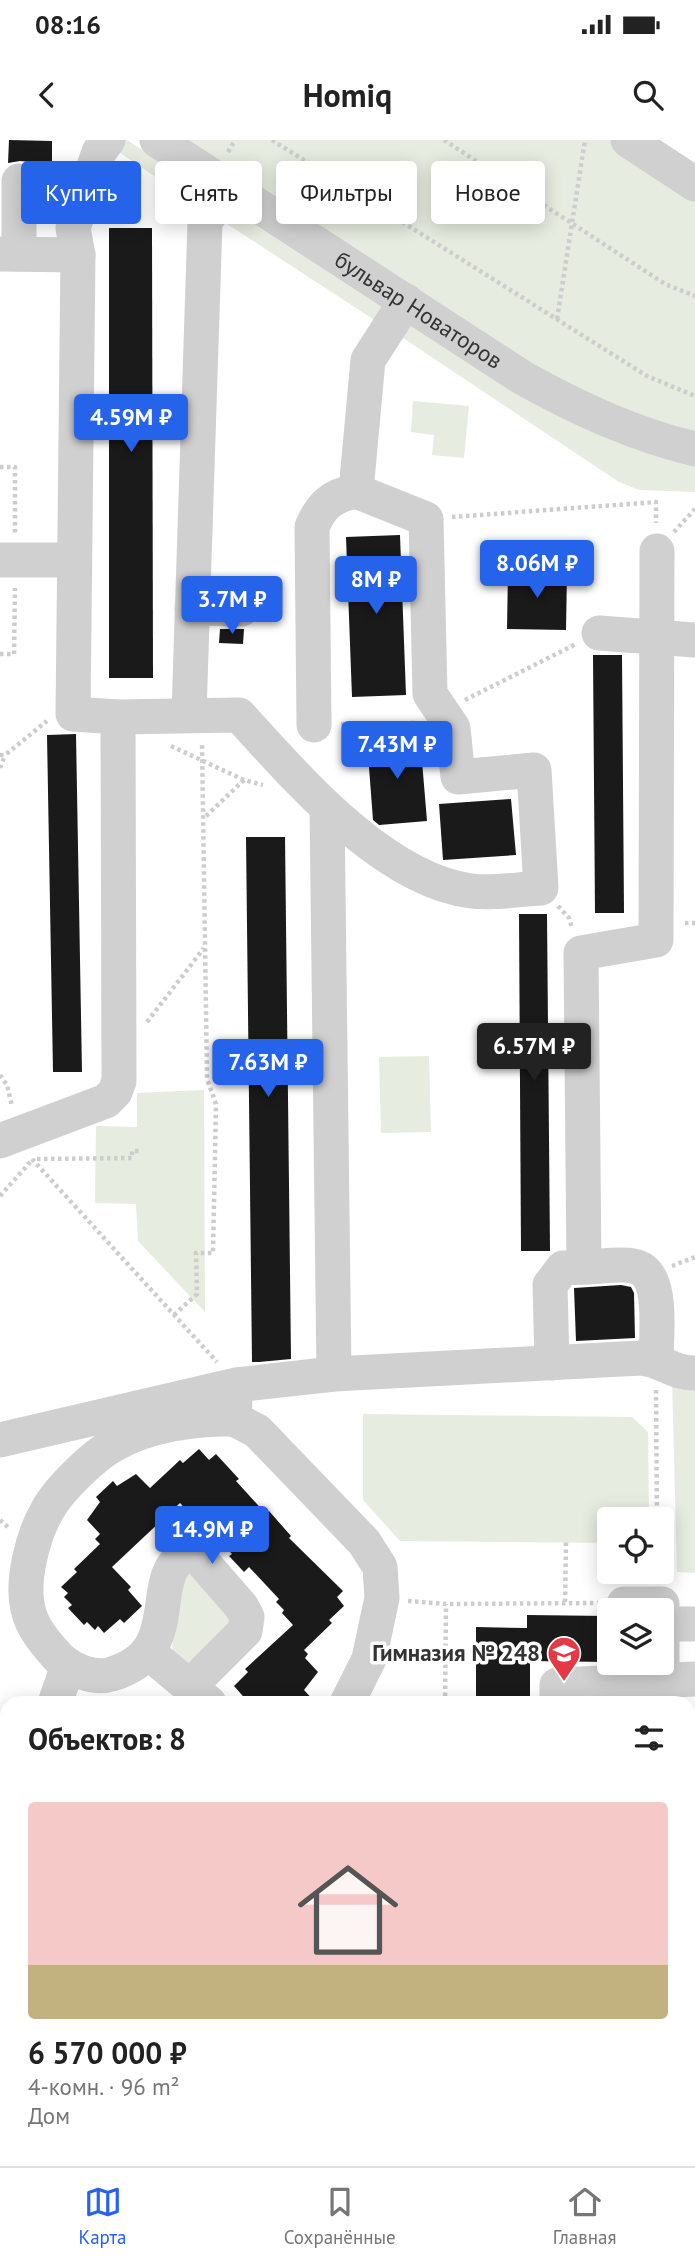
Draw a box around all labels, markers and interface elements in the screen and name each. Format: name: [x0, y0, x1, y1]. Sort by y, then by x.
text: 08:16: [35, 8, 101, 41]
text: Homiq: [303, 74, 392, 116]
icon: back: [28, 76, 66, 114]
icon: search: [629, 76, 667, 114]
chip: Купить: [21, 161, 141, 224]
chip: Снять: [155, 161, 262, 224]
chip: Фильтры: [276, 161, 417, 224]
chip: Новое: [431, 161, 545, 224]
street label: бульвар Новаторов: [329, 245, 508, 375]
pin: 4.59M ₽: [66, 394, 196, 454]
text: 4.59M ₽: [90, 402, 172, 431]
pin: 8.06M ₽: [472, 540, 602, 600]
text: 8.06M ₽: [496, 548, 578, 577]
pin: 8M ₽: [335, 556, 417, 616]
text: 8M ₽: [351, 564, 401, 593]
pin: 3.7M ₽: [175, 576, 289, 636]
text: 3.7M ₽: [197, 584, 267, 613]
pin: 7.43M ₽: [332, 722, 462, 781]
text: 7.43M ₽: [357, 729, 437, 758]
pin: 6.57M ₽: [469, 1024, 599, 1083]
text: 6.57M ₽: [493, 1031, 575, 1060]
pin: 7.63M ₽: [203, 1040, 333, 1099]
text: 7.63M ₽: [228, 1047, 308, 1076]
pin: 14.9M ₽: [147, 1506, 277, 1566]
map controls: [597, 1507, 674, 1675]
button: locate: [597, 1507, 674, 1584]
text: 14.9M ₽: [171, 1514, 253, 1543]
button: layers: [597, 1598, 674, 1675]
school or university icon: Гимназия № 248: [545, 1634, 583, 1683]
place label: Гимназия № 248: [372, 1638, 540, 1667]
text: Объектов: 8: [28, 1719, 186, 1758]
icon: filters: [630, 1719, 668, 1757]
icon: home: [285, 1847, 411, 1973]
text: 6 570 000 ₽: [28, 2033, 187, 2072]
text: 4-комн. · 96 m²: [28, 2072, 180, 2101]
text: Дом: [28, 2101, 70, 2130]
tab: Карта: [79, 2183, 127, 2249]
tab: Сохранённые: [284, 2183, 396, 2249]
tab: Главная: [553, 2183, 616, 2249]

